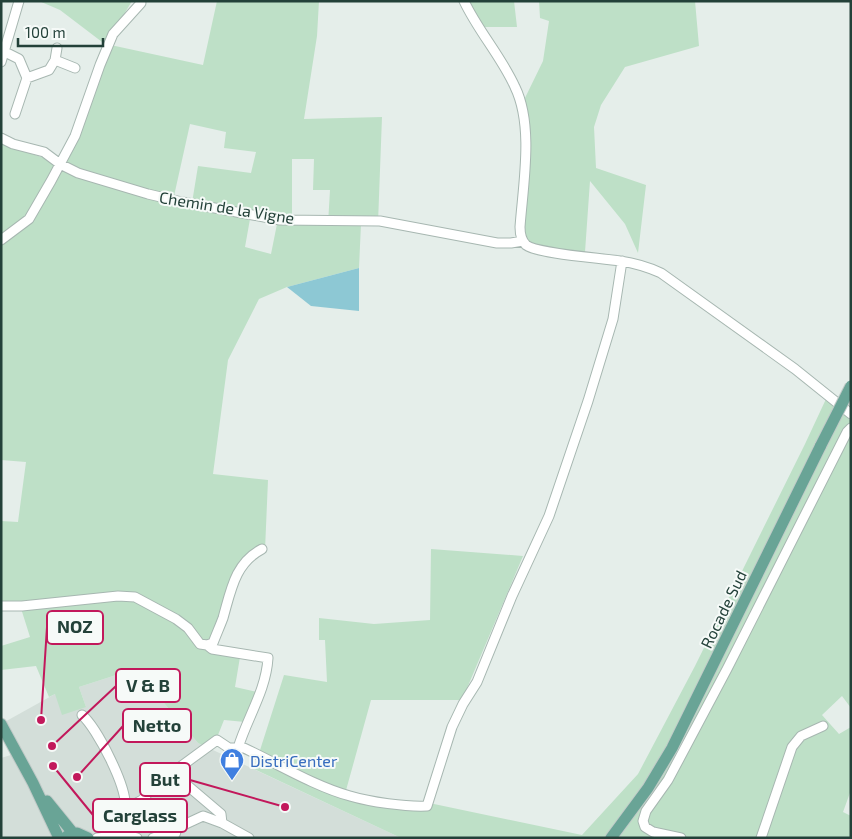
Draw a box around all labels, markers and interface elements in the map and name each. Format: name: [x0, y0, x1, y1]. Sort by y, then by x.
scale bar: [18, 15, 102, 47]
text: 100 m: [25, 23, 66, 41]
street label: Chemin de la Vigne: [158, 187, 296, 227]
street label: Rocade Sud: [696, 567, 750, 651]
callout: NOZ: [47, 611, 103, 644]
text: NOZ: [57, 615, 93, 637]
callout: V & B: [116, 669, 180, 702]
text: V & B: [126, 674, 170, 696]
callout: Netto: [123, 709, 191, 742]
text: Netto: [133, 714, 181, 736]
shop icon: DistriCenter: [219, 747, 245, 781]
place label: DistriCenter: [250, 751, 338, 770]
callout: But: [140, 763, 190, 796]
text: But: [150, 768, 180, 790]
callout: Carglass: [93, 799, 187, 832]
text: Carglass: [103, 804, 177, 826]

